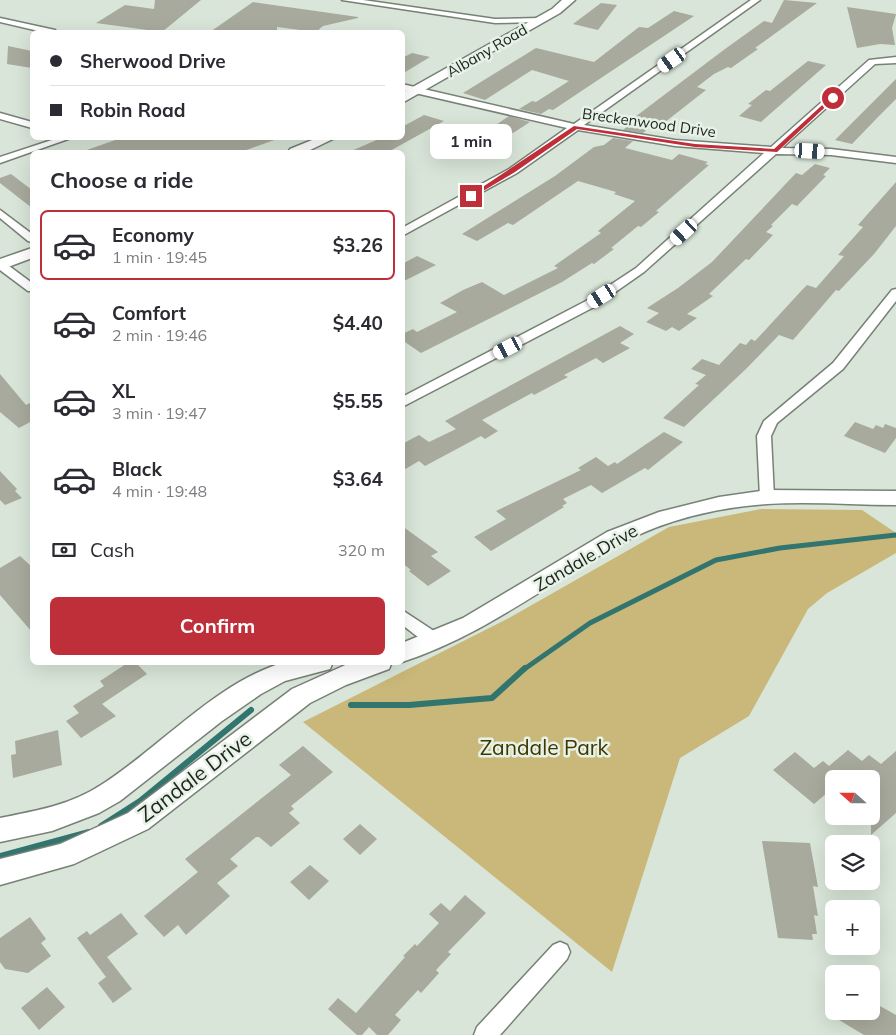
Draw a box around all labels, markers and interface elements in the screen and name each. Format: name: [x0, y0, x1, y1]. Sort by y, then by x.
street label: Albany Road: [443, 20, 530, 81]
car: [655, 45, 688, 75]
text: Sherwood Drive: [80, 49, 226, 73]
route start: [822, 87, 844, 109]
text: Robin Road: [80, 98, 186, 122]
street label: Breckenwood Drive: [581, 104, 717, 141]
callout: 1 min: [430, 124, 512, 158]
text: 1 min: [450, 131, 492, 151]
car: [794, 143, 825, 159]
text: Choose a ride: [50, 166, 193, 194]
route end: [460, 185, 482, 207]
car: [667, 216, 700, 248]
icon: car: [52, 223, 97, 268]
text: Economy: [112, 223, 194, 247]
text: $3.26: [333, 233, 383, 257]
text: 1 min · 19:45: [112, 247, 207, 267]
car: [585, 282, 618, 310]
icon: car: [52, 301, 97, 346]
text: Comfort: [112, 301, 186, 325]
text: $4.40: [333, 311, 383, 335]
text: 2 min · 19:46: [112, 325, 207, 345]
car: [491, 335, 524, 361]
icon: car: [52, 379, 97, 424]
text: XL: [112, 379, 135, 403]
text: $5.55: [333, 389, 383, 413]
text: 3 min · 19:47: [112, 403, 207, 423]
icon: car: [52, 457, 97, 502]
text: Black: [112, 457, 162, 481]
text: $3.64: [333, 467, 383, 491]
text: 4 min · 19:48: [112, 481, 207, 501]
street label: Zandale Drive: [530, 519, 642, 596]
icon: cash: [50, 536, 78, 564]
text: Cash: [90, 538, 135, 562]
text: 320 m: [338, 540, 385, 560]
button: Confirm: [50, 597, 385, 655]
street label: Zandale Drive: [133, 725, 256, 827]
park label: Zandale Park: [480, 734, 608, 760]
north arrow: [825, 770, 880, 825]
map controls: [825, 770, 880, 1020]
button: layers: [825, 835, 880, 890]
button: +: [825, 900, 880, 955]
button: −: [825, 965, 880, 1020]

